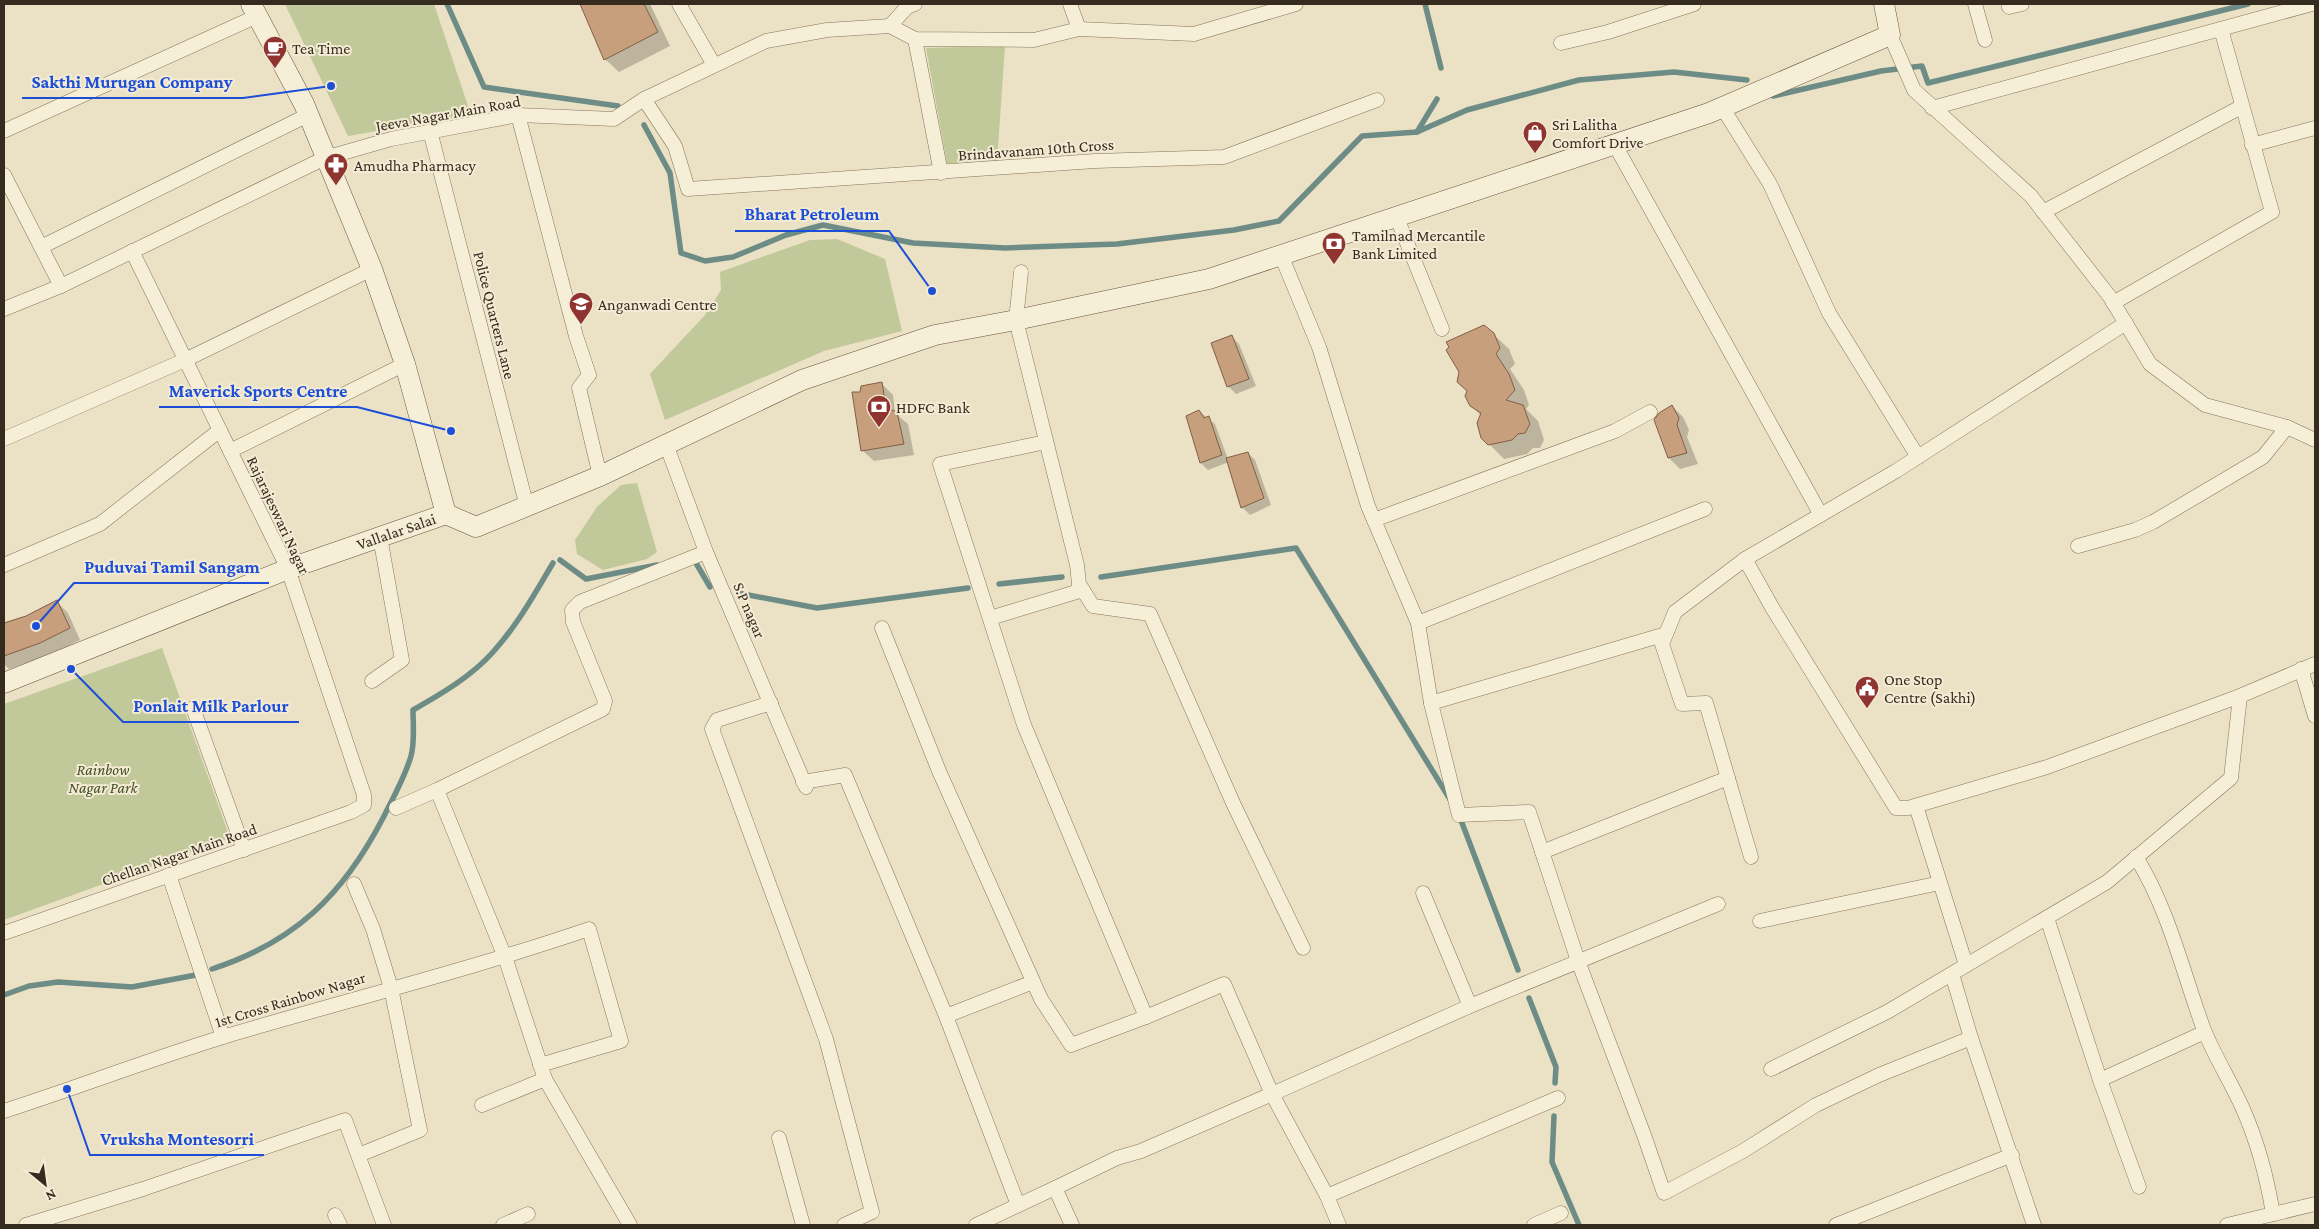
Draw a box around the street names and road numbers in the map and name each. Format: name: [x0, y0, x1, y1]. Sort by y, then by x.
street label: Jeeva Nagar Main Road: [372, 92, 523, 136]
street label: Brindavanam 10th Cross: [958, 136, 1114, 163]
street label: Police Quarters Lane: [470, 249, 519, 381]
street label: Rajarajeswari Nagar: [243, 454, 313, 577]
street label: Vallalar Salai: [354, 510, 438, 553]
street label: S.P nagar: [729, 580, 769, 641]
street label: Chellan Nagar Main Road: [99, 820, 260, 890]
street label: 1st Cross Rainbow Nagar: [213, 968, 368, 1031]

